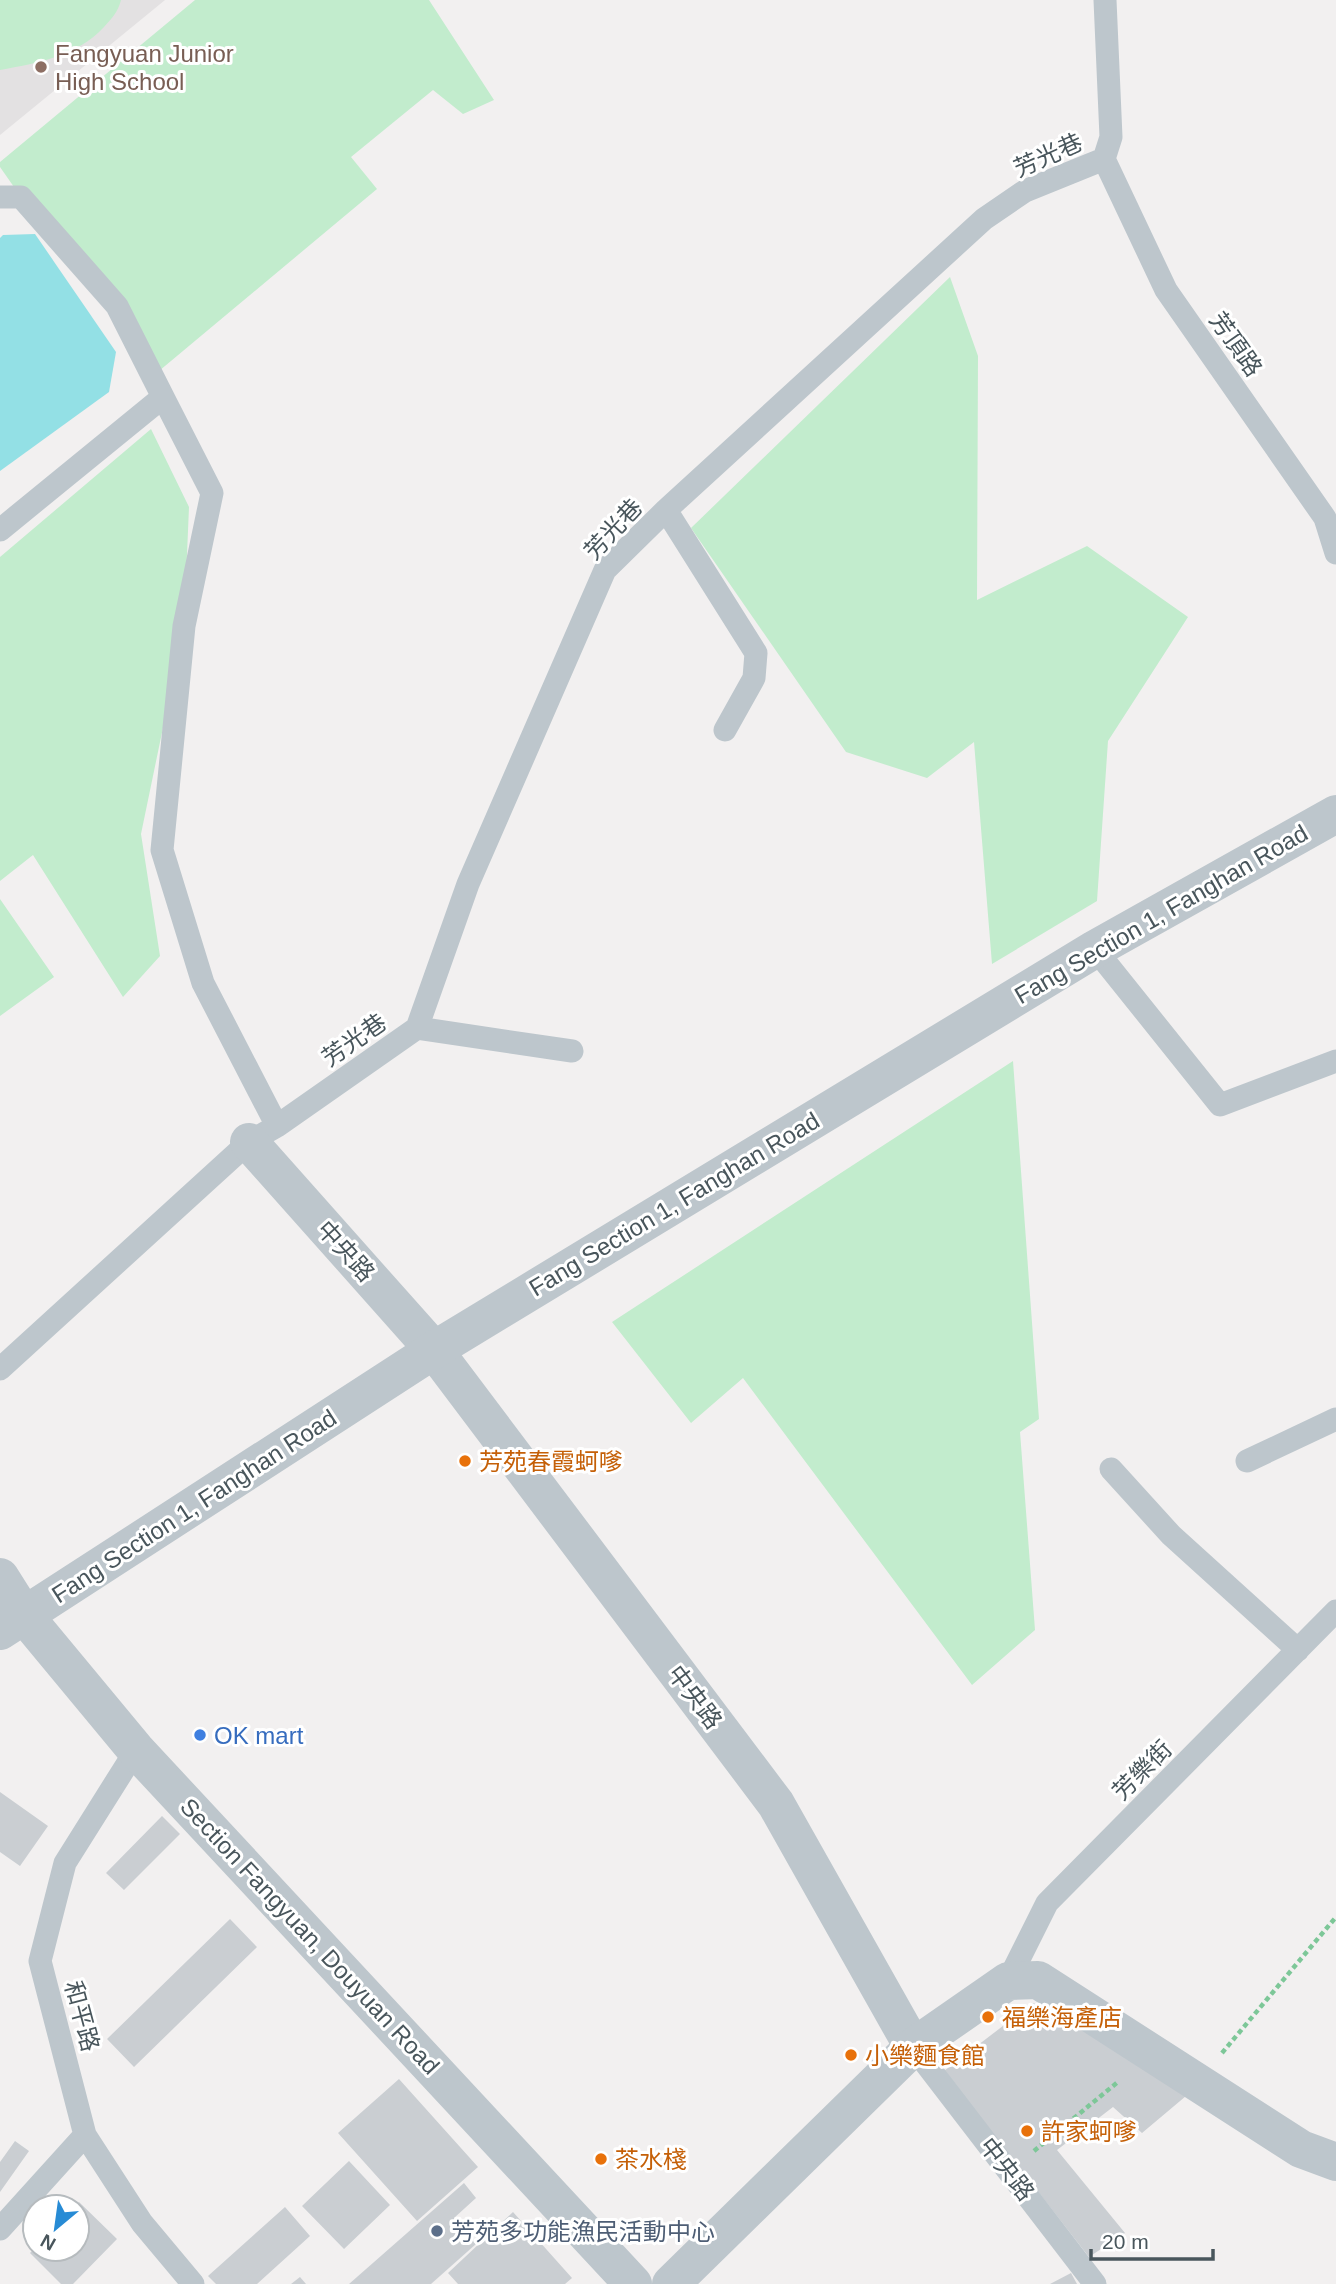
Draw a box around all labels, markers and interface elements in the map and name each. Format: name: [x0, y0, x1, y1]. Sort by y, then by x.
place label: Fangyuan Junior High School: [55, 40, 234, 95]
marker: Fangyuan Junior High School: [33, 59, 49, 75]
street label: 芳光巷: [1010, 128, 1086, 182]
street label: 芳頂路: [1204, 307, 1268, 381]
street label: 芳光巷: [579, 493, 647, 565]
street label: Fang Section 1, Fanghan Road: [1010, 819, 1312, 1009]
street label: 芳光巷: [317, 1008, 391, 1072]
street label: Fang Section 1, Fanghan Road: [524, 1107, 824, 1301]
street label: 中央路: [312, 1215, 380, 1287]
street label: Fang Section 1, Fanghan Road: [47, 1404, 341, 1608]
place label: 芳苑春霞蚵嗲: [479, 1448, 623, 1475]
marker: 芳苑春霞蚵嗲: [457, 1453, 473, 1469]
street label: 中央路: [663, 1660, 727, 1734]
place label: OK mart: [214, 1722, 304, 1749]
marker: OK mart: [192, 1727, 208, 1743]
street label: 芳樂街: [1107, 1735, 1177, 1805]
street label: Section Fangyuan, Douyuan Road: [175, 1793, 445, 2079]
street label: 和平路: [60, 1978, 104, 2054]
place label: 福樂海產店: [1002, 2004, 1122, 2031]
marker: 福樂海產店: [980, 2009, 996, 2025]
place label: 小樂麵食館: [865, 2042, 985, 2069]
marker: 小樂麵食館: [843, 2047, 859, 2063]
place label: 許家蚵嗲: [1041, 2118, 1137, 2145]
marker: 許家蚵嗲: [1019, 2123, 1035, 2139]
street label: 中央路: [974, 2132, 1040, 2206]
place label: 茶水棧: [615, 2146, 687, 2173]
marker: 茶水棧: [593, 2151, 609, 2167]
north arrow: [21, 2193, 91, 2263]
place label: 芳苑多功能漁民活動中心: [451, 2218, 715, 2245]
scale bar: [1091, 2218, 1214, 2262]
marker: 芳苑多功能漁民活動中心: [429, 2223, 445, 2239]
text: N: [37, 2230, 59, 2255]
text: 20 m: [1102, 2230, 1149, 2253]

